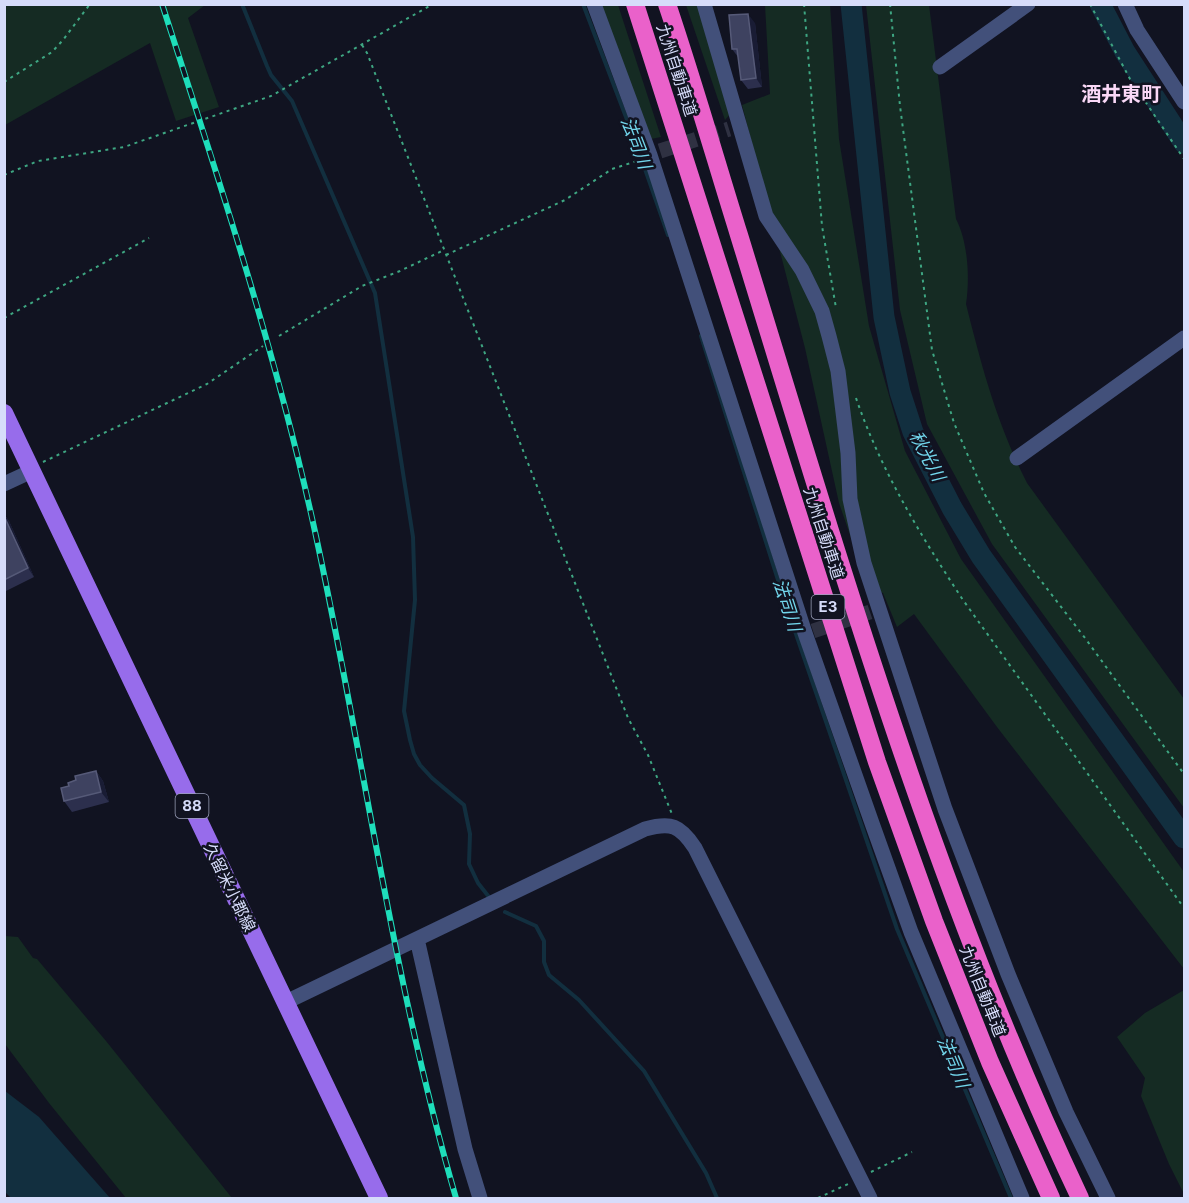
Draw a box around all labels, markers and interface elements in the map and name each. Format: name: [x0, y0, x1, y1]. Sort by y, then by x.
street label: 九州自動車道: [653, 21, 701, 119]
district label: 酒井東町: [1081, 82, 1161, 106]
water label: 法司川: [617, 114, 657, 174]
water label: 秋光川: [905, 427, 950, 486]
street label: 九州自動車道: [800, 484, 848, 582]
water label: 法司川: [769, 576, 806, 636]
road number: E3: [812, 595, 844, 619]
road number: 88: [176, 794, 208, 818]
street label: 久留米小郡線: [200, 839, 260, 935]
street label: 九州自動車道: [956, 943, 1010, 1039]
water label: 法司川: [933, 1033, 974, 1093]

